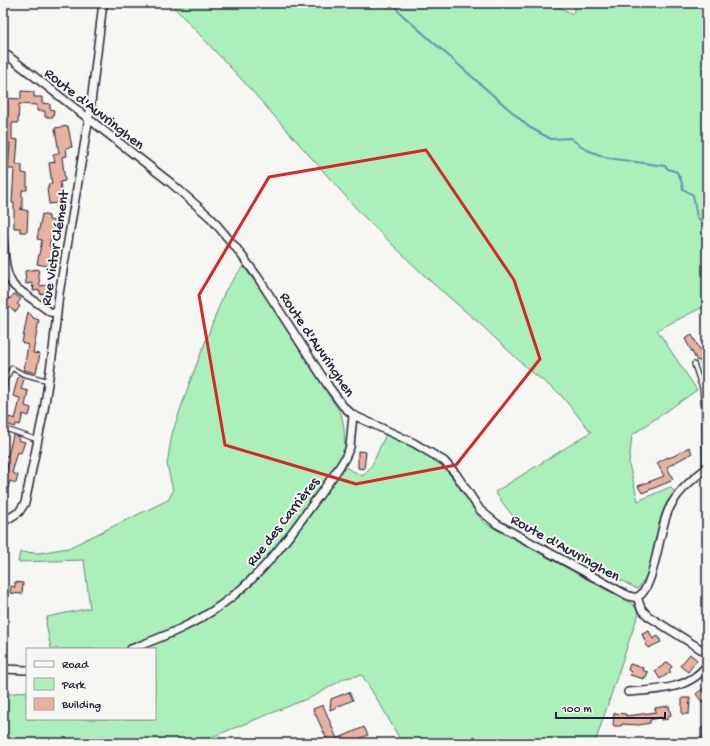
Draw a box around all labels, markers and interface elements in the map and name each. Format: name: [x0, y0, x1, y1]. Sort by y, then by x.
street label: Route d'Auvringhen: [40, 65, 148, 154]
street label: Rue Victor Clément: [38, 188, 74, 307]
street label: Route d'Auvringhen: [275, 289, 358, 401]
street label: Rue des Carrières: [243, 474, 324, 571]
street label: Route d'Auvringhen: [507, 511, 623, 586]
legend: [26, 648, 156, 720]
text: Road: [62, 659, 89, 673]
text: Park: [61, 679, 87, 693]
scale bar: [556, 694, 665, 720]
text: Building: [61, 699, 101, 713]
text: 100 m: [561, 703, 592, 717]

